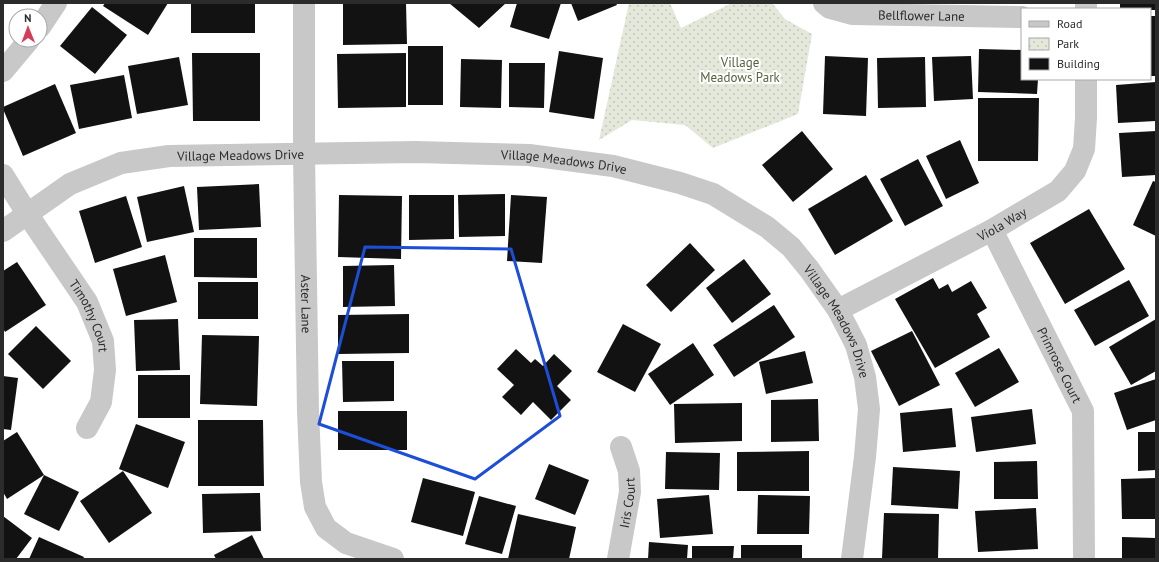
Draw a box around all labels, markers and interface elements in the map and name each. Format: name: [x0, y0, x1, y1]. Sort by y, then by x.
street label: Bellflower Lane: [878, 6, 965, 24]
north arrow: [8, 8, 48, 48]
legend: [1021, 8, 1151, 80]
text: N: [24, 11, 32, 25]
text: Road: [1057, 16, 1082, 31]
text: Park: [1057, 36, 1079, 51]
park label: Village Meadows Park: [700, 54, 781, 86]
text: Building: [1057, 56, 1100, 71]
street label: Village Meadows Drive: [176, 145, 304, 164]
street label: Village Meadows Drive: [500, 146, 629, 178]
street label: Viola Way: [973, 203, 1029, 245]
street label: Village Meadows Drive: [799, 260, 873, 380]
street label: Aster Lane: [297, 275, 315, 333]
street label: Timothy Court: [65, 276, 112, 353]
street label: Primrose Court: [1034, 324, 1086, 406]
street label: Iris Court: [615, 477, 639, 529]

